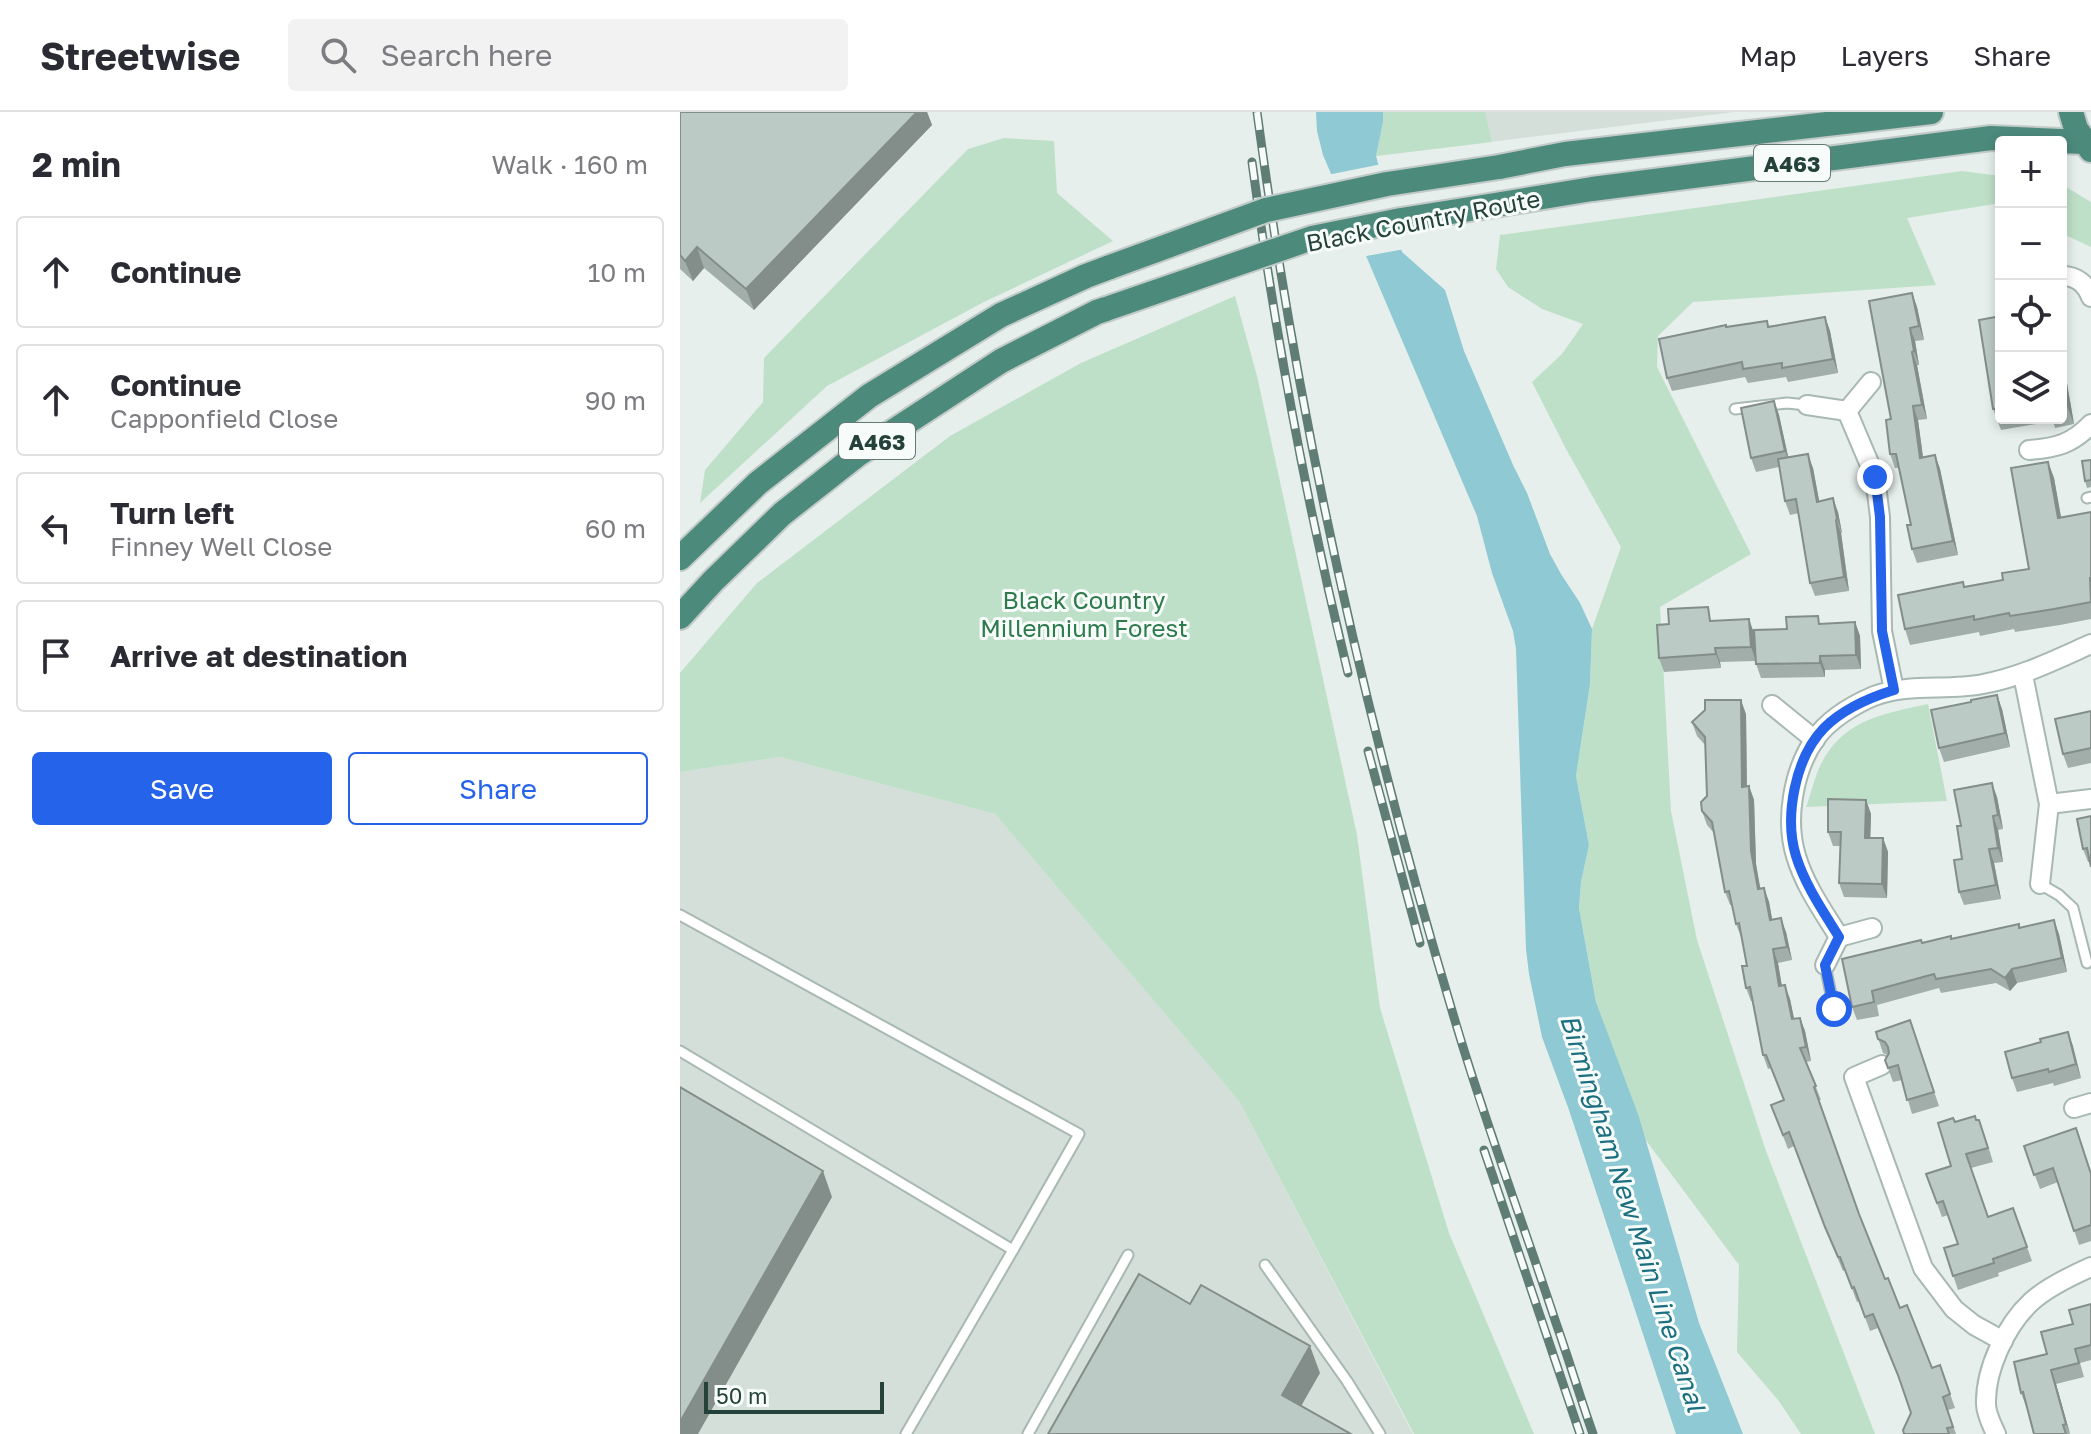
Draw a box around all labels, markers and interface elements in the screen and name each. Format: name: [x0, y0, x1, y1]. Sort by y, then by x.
search box: [288, 19, 848, 91]
text: Streetwise: [40, 33, 240, 78]
icon: search: [316, 33, 360, 77]
text: Search here: [380, 37, 552, 73]
text: Map: [1739, 39, 1797, 72]
text: Layers: [1841, 39, 1929, 72]
text: Share: [1973, 39, 2051, 72]
map controls: [1995, 136, 2067, 424]
button: +: [1995, 136, 2067, 208]
text: 2 min: [32, 144, 121, 184]
road number: A463: [1754, 145, 1830, 181]
text: Walk · 160 m: [492, 149, 648, 180]
street label: Black Country Route: [1304, 183, 1542, 257]
button: −: [1995, 208, 2067, 280]
icon: ahead: [34, 250, 78, 294]
text: Continue: [110, 254, 241, 290]
text: 10 m: [588, 257, 646, 288]
button: locate: [1995, 280, 2067, 352]
button: layers: [1995, 352, 2067, 424]
text: Continue: [110, 367, 241, 403]
icon: ahead: [34, 378, 78, 422]
text: 90 m: [585, 385, 646, 416]
text: Capponfield Close: [110, 403, 338, 434]
road number: A463: [839, 423, 915, 459]
route end: [1857, 459, 1893, 495]
text: Turn left: [110, 495, 235, 531]
icon: left: [34, 506, 78, 550]
text: 60 m: [585, 513, 646, 544]
text: Finney Well Close: [110, 531, 332, 562]
park label: Black Country Millennium Forest: [980, 585, 1188, 642]
icon: arrive: [34, 634, 78, 678]
text: Arrive at destination: [110, 638, 407, 674]
button: Save: [32, 752, 332, 825]
button: Share: [348, 752, 648, 825]
route start: [1816, 991, 1852, 1027]
water label: Birmingham New Main Line Canal: [1554, 1010, 1713, 1417]
scale bar: [704, 1378, 884, 1414]
text: 50 m: [716, 1382, 767, 1409]

